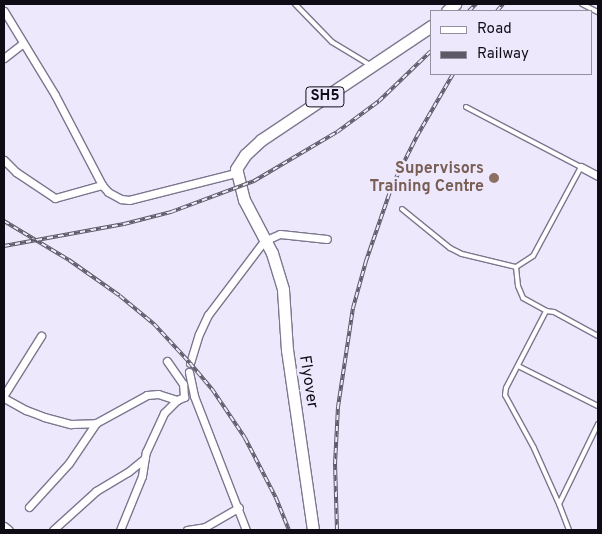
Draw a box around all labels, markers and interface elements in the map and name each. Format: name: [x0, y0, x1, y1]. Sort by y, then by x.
legend: [430, 10, 592, 75]
text: Road: [477, 20, 512, 39]
text: Railway: [477, 45, 529, 64]
road number: SH5: [305, 84, 345, 110]
place label: Supervisors Training Centre: [370, 159, 484, 197]
marker: Supervisors Training Centre: [488, 172, 500, 184]
street label: Flyover: [294, 354, 322, 410]

